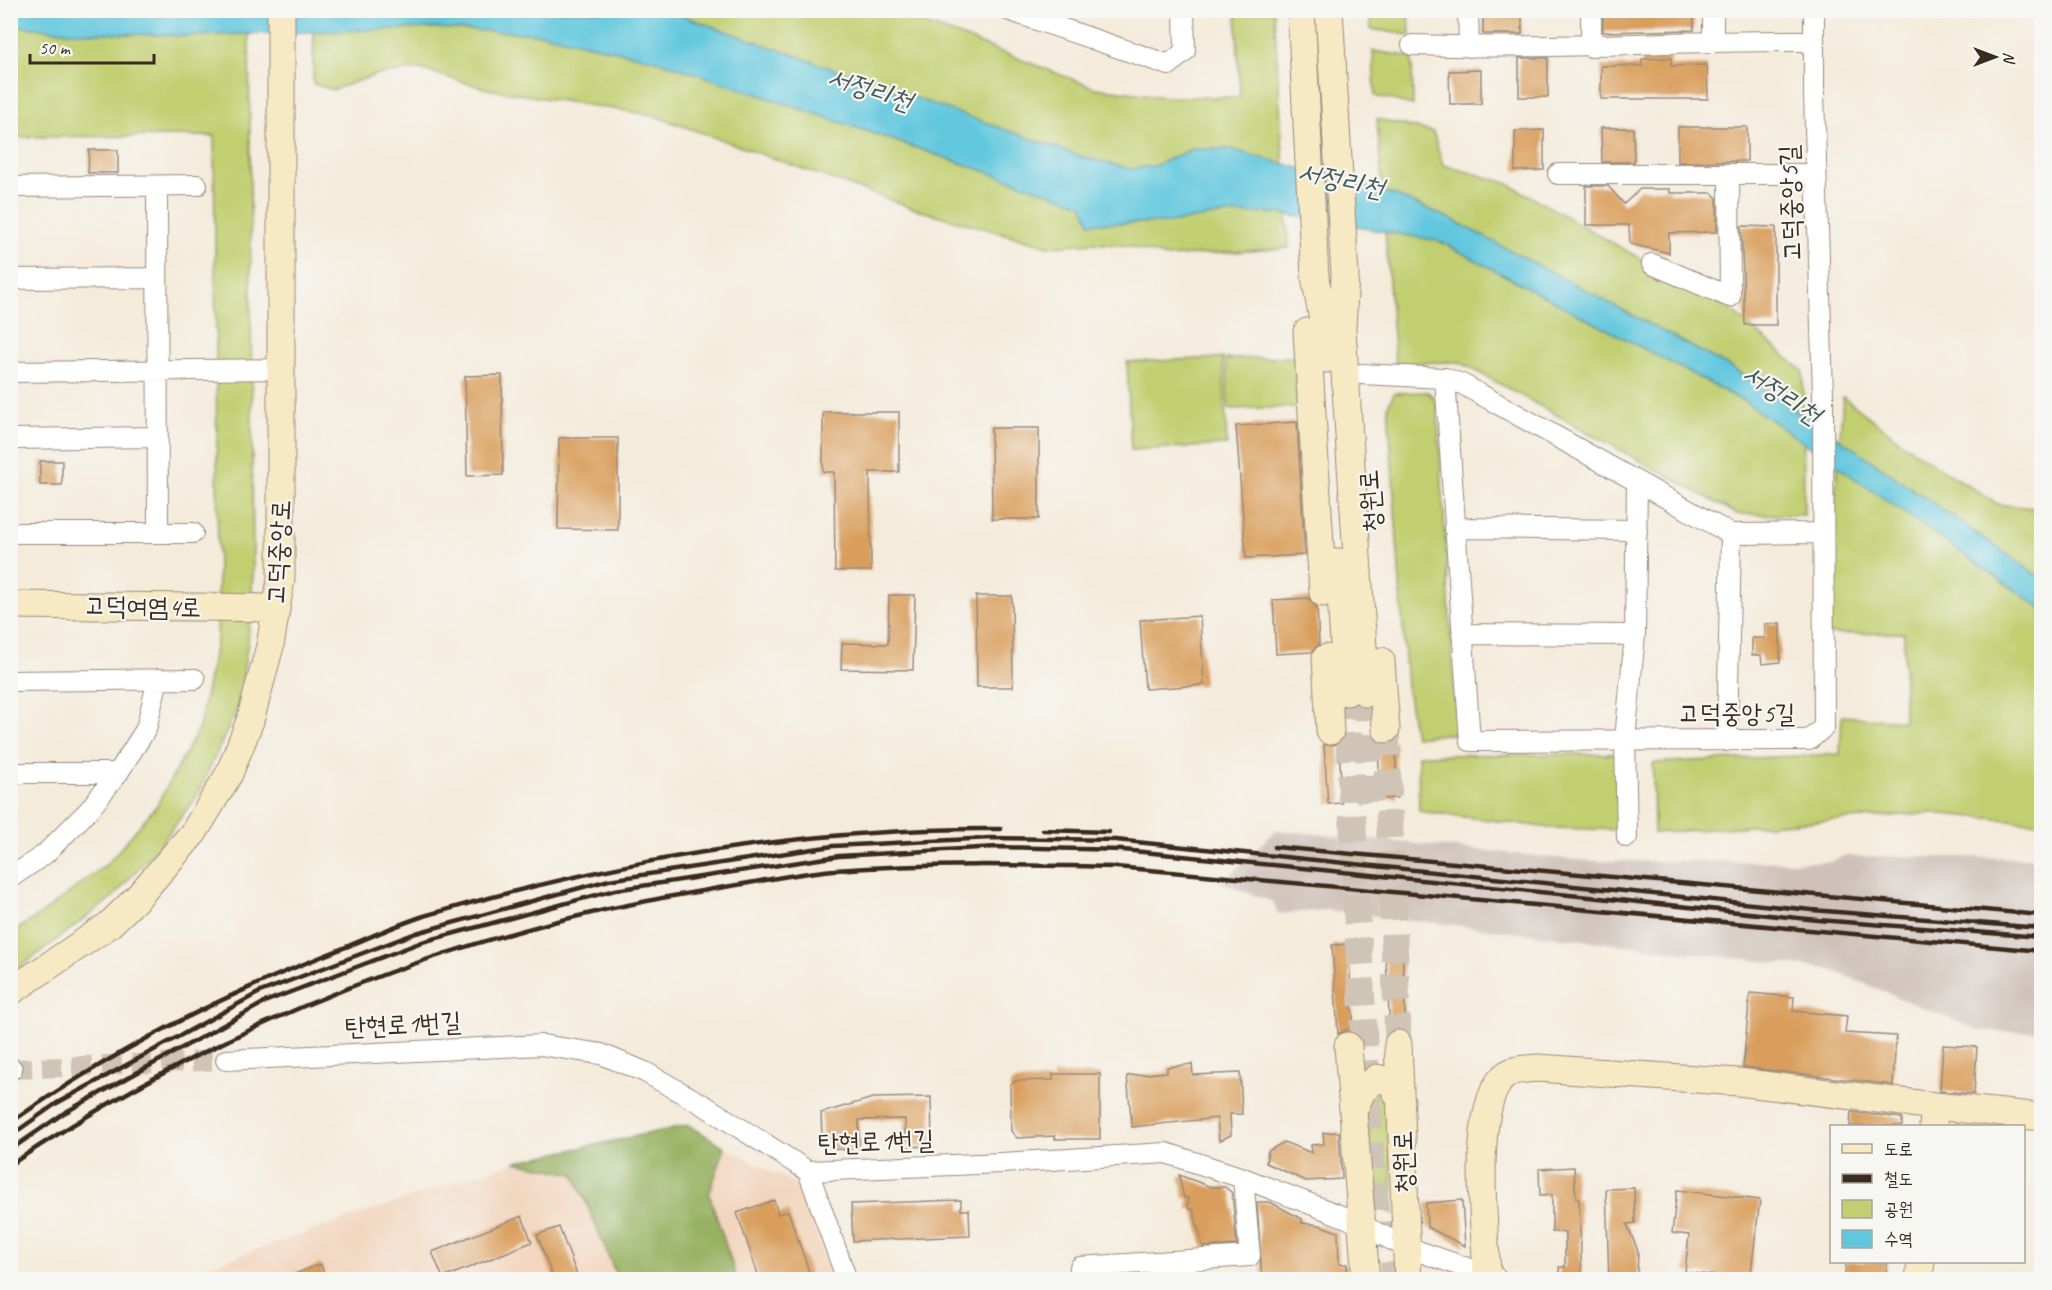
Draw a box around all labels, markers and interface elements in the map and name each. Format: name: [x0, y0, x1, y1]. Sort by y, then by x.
scale bar: [30, 27, 154, 65]
north arrow: [1965, 27, 2025, 87]
text: 50 m: [39, 37, 72, 59]
text: N: [1999, 52, 2019, 65]
water label: 서정리천: [823, 59, 919, 119]
street label: 고덕중앙5길: [1772, 144, 1809, 262]
water label: 서정리천: [1295, 154, 1389, 206]
water label: 서정리천: [1736, 356, 1830, 433]
street label: 청원로: [1352, 469, 1389, 533]
street label: 고덕중앙로: [259, 499, 298, 605]
street label: 고덕여염4로: [85, 589, 201, 624]
street label: 고덕중앙5길: [1679, 697, 1795, 730]
street label: 탄현로1번길: [344, 1005, 462, 1044]
street label: 탄현로1번길: [817, 1123, 935, 1160]
legend: [1830, 1125, 2025, 1263]
street label: 청원로: [1386, 1130, 1421, 1194]
text: 도로: [1884, 1138, 1913, 1160]
text: 철도: [1884, 1168, 1913, 1190]
text: 공원: [1884, 1198, 1913, 1220]
text: 수역: [1884, 1228, 1913, 1250]

